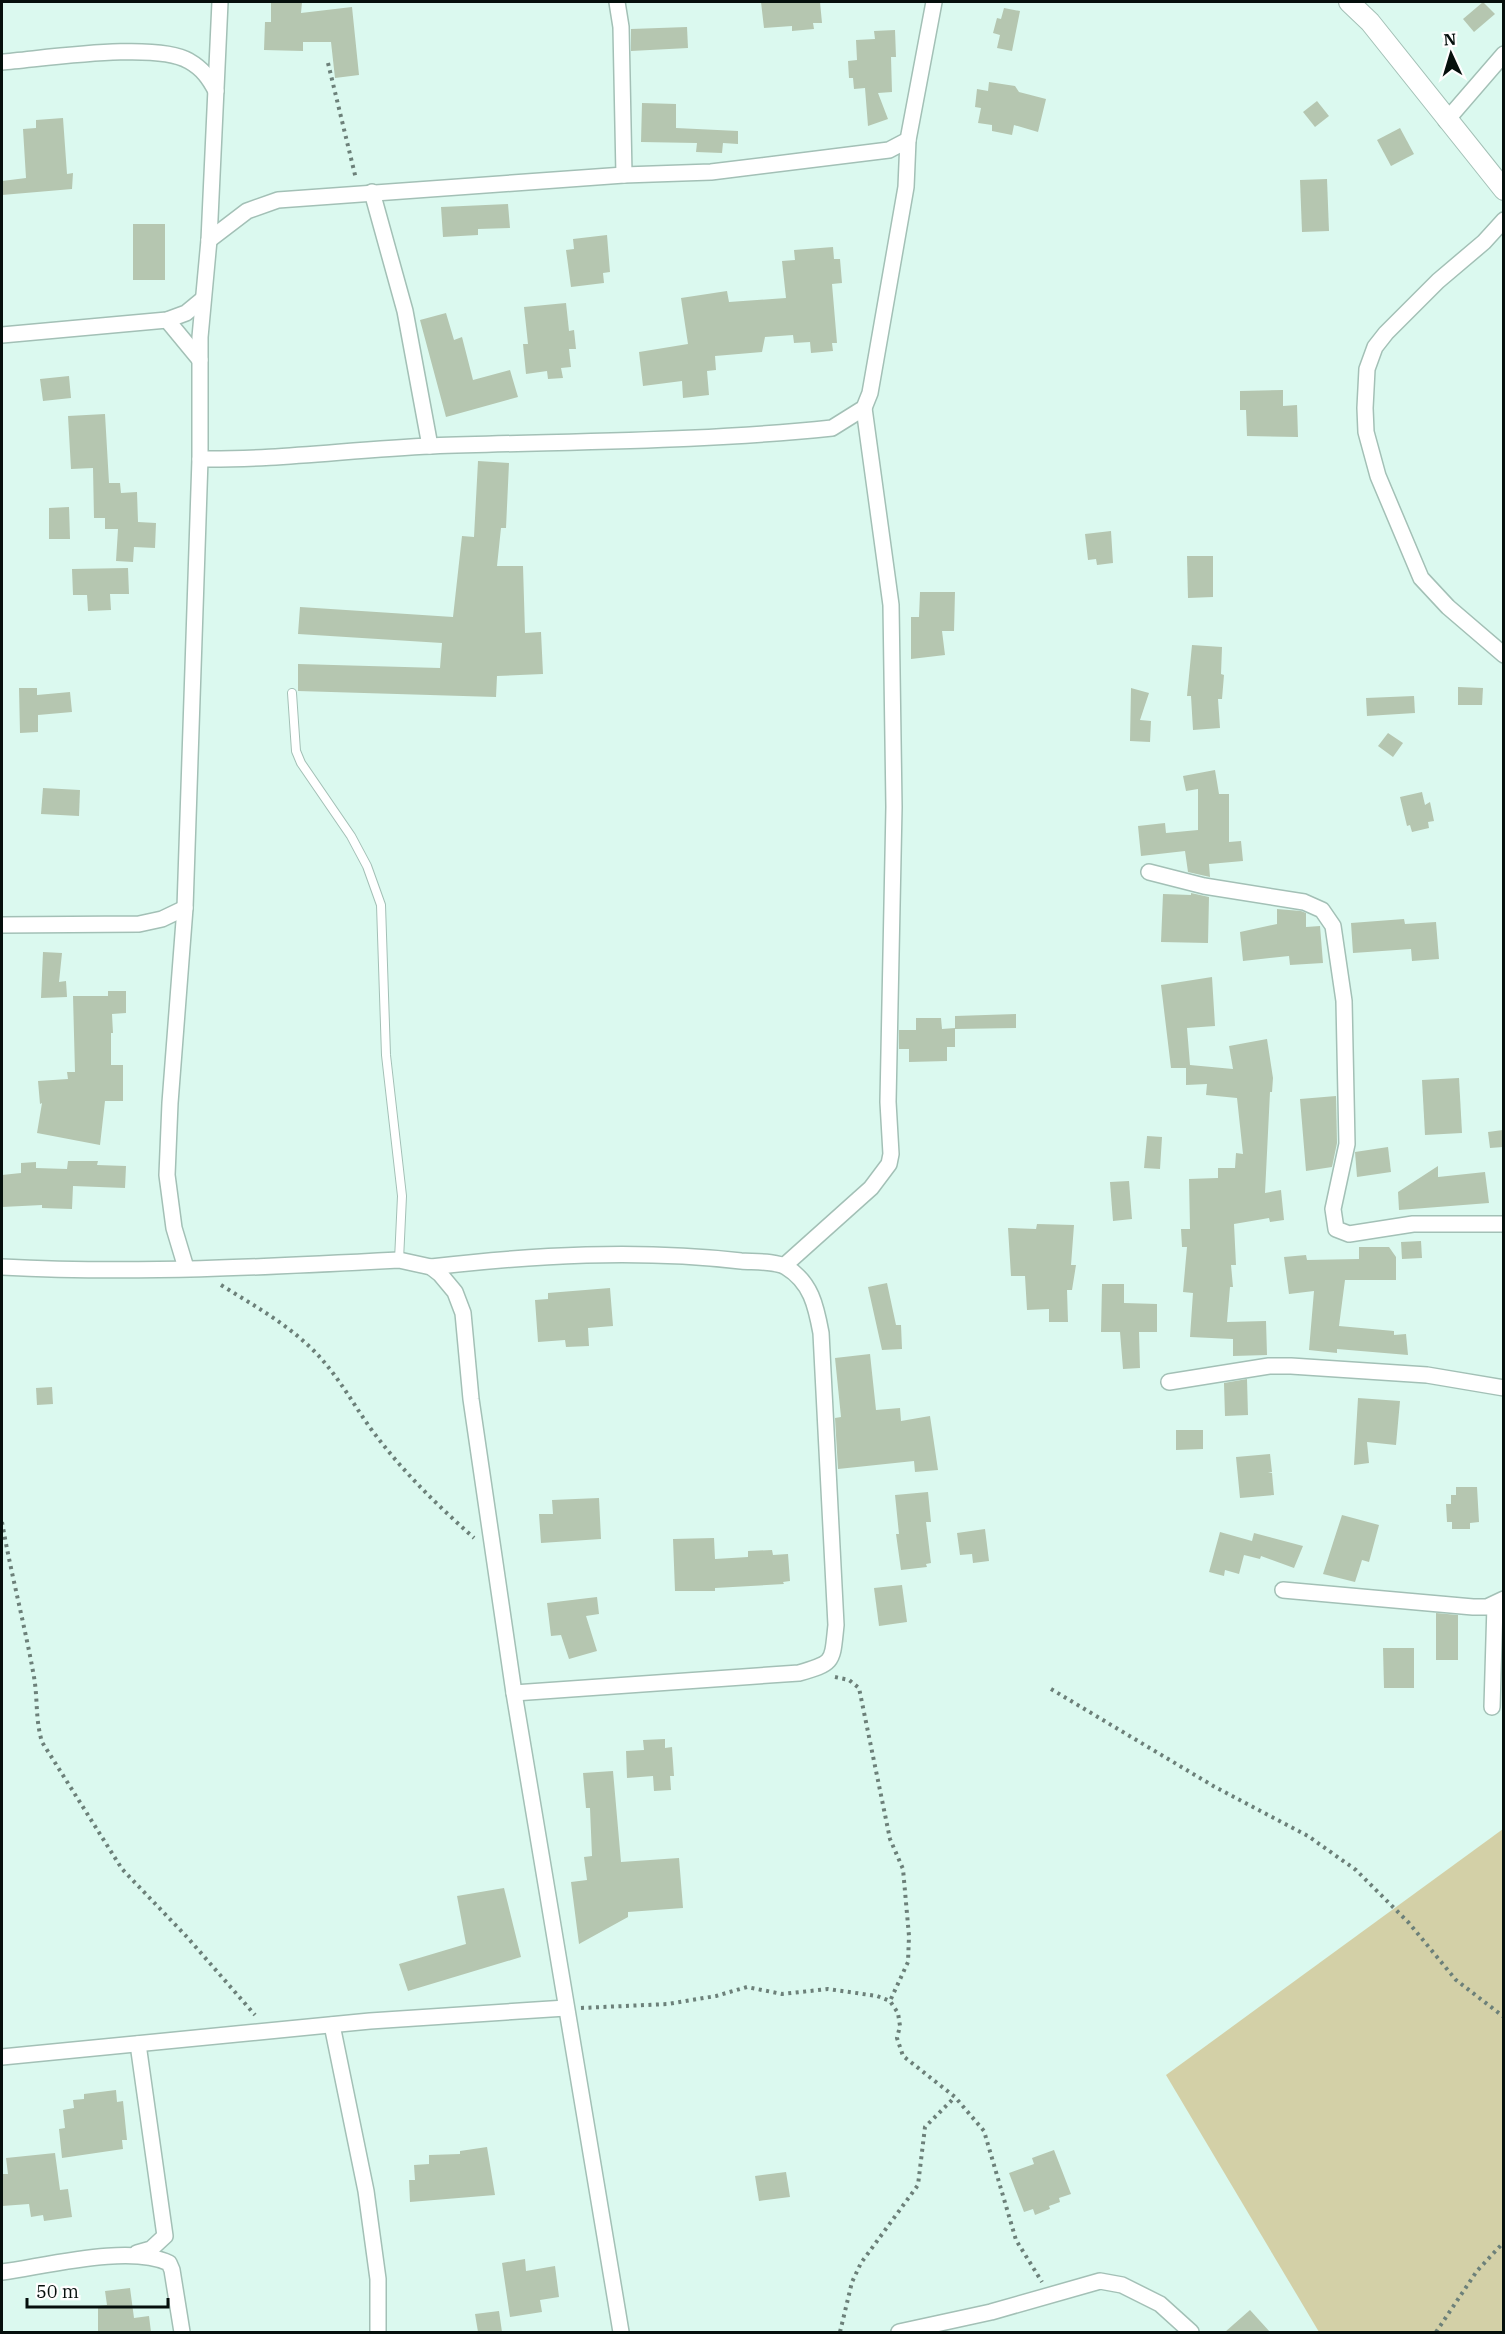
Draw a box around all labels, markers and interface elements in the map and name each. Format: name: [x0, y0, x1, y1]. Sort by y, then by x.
north arrow: [1421, 24, 1481, 84]
text: N: [1443, 29, 1457, 49]
scale bar: [27, 2271, 168, 2309]
text: 50 m: [36, 2280, 79, 2303]

